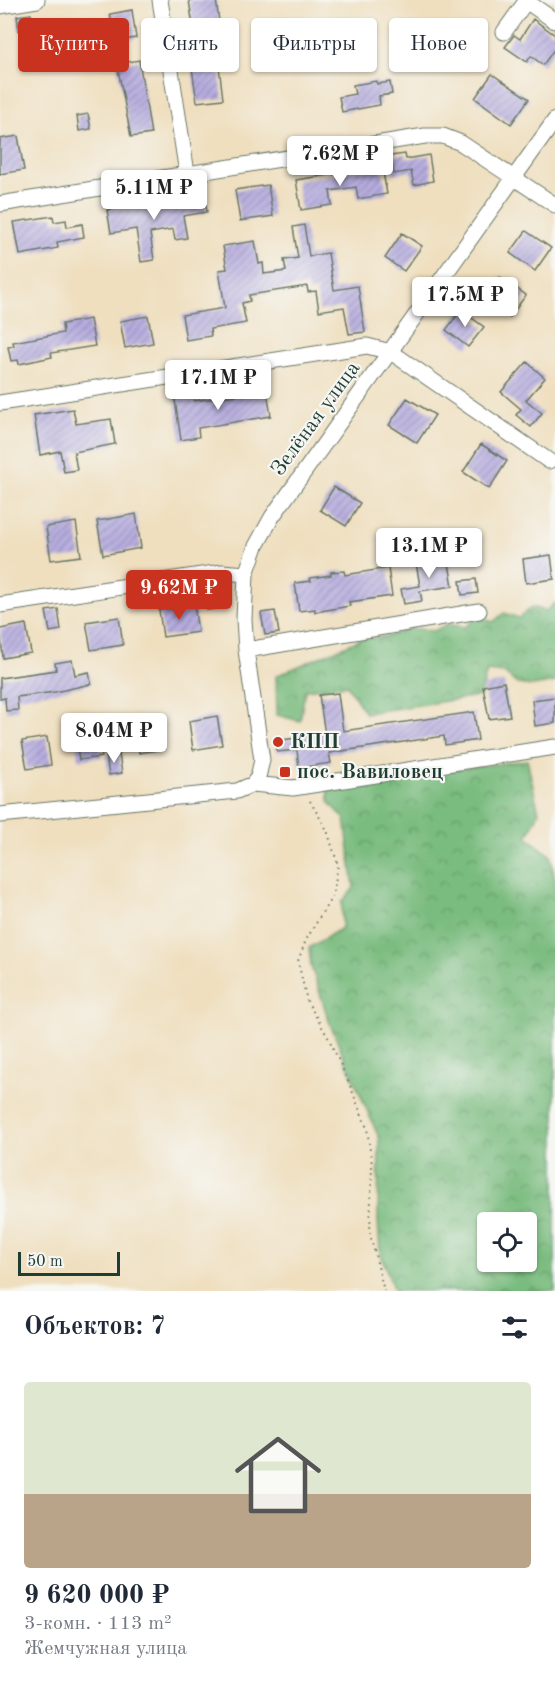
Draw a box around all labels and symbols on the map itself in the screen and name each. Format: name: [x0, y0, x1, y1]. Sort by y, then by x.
pin: 7.62M ₽: [285, 136, 395, 187]
pin: 5.11M ₽: [99, 170, 209, 221]
pin: 17.5M ₽: [410, 277, 520, 328]
street label: Зелёная улица: [268, 358, 364, 480]
pin: 17.1M ₽: [163, 360, 273, 411]
pin: 13.1M ₽: [374, 528, 484, 579]
pin: 9.62M ₽: [124, 570, 234, 621]
pin: 8.04M ₽: [59, 713, 169, 764]
place label: КПП: [290, 732, 340, 753]
marker: КПП: [271, 735, 285, 749]
place label: пос. Вавиловец: [297, 762, 443, 783]
marker: пос. Вавиловец: [278, 765, 292, 779]
scale bar: [18, 1249, 120, 1276]

